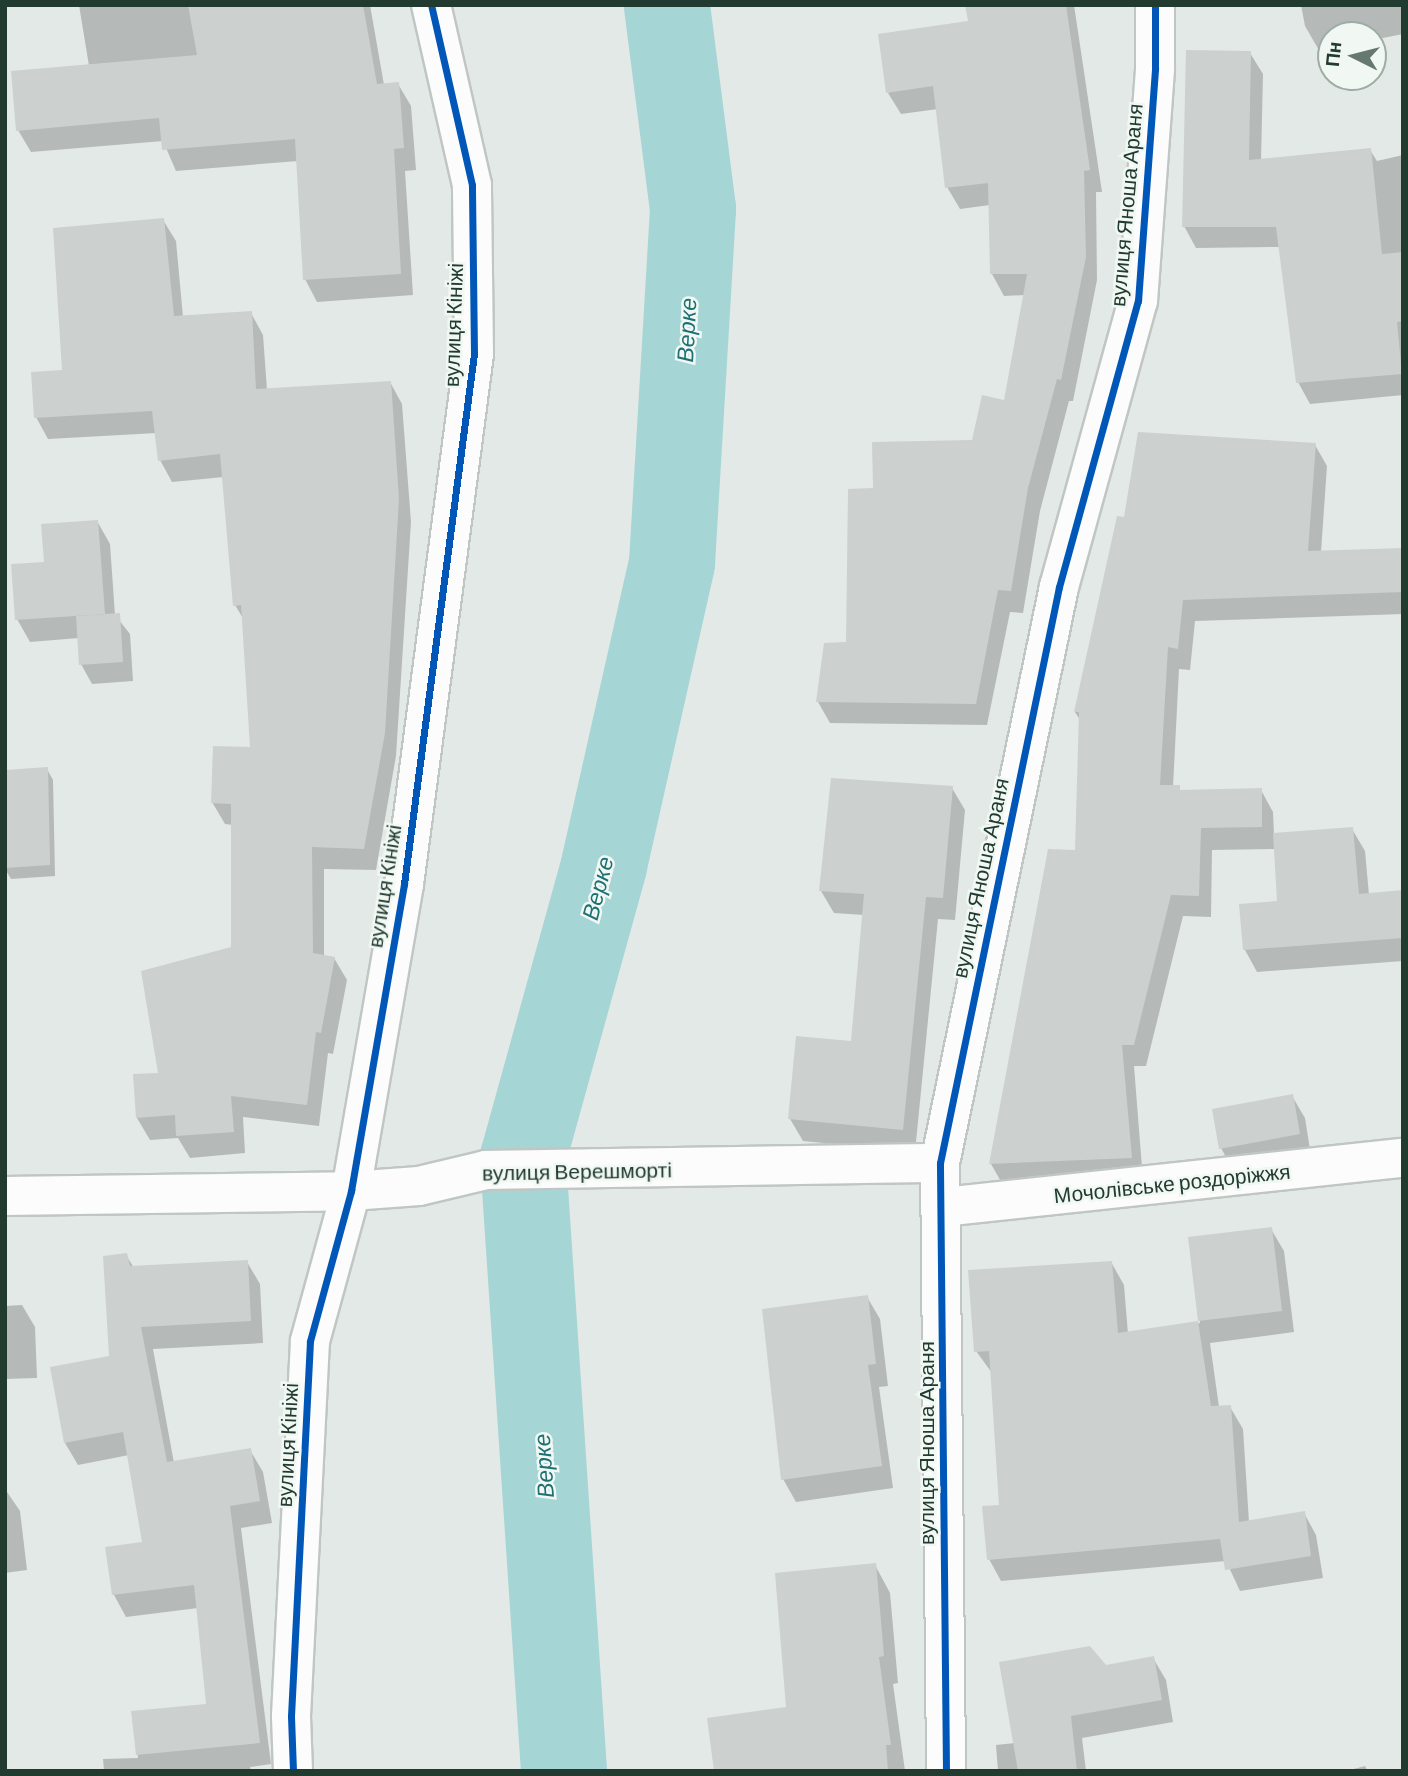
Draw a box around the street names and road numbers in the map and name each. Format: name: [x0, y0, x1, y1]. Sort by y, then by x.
street label: вулиця Яноша Араня: [1105, 102, 1147, 308]
street label: вулиця Кініжі: [438, 263, 468, 387]
street label: вулиця Яноша Араня: [946, 776, 1014, 980]
street label: вулиця Кініжі: [362, 823, 406, 949]
street label: вулиця Верешморті: [482, 1157, 672, 1185]
street label: Мочолівське роздоріжжя: [1052, 1158, 1292, 1208]
street label: вулиця Яноша Араня: [913, 1341, 939, 1545]
street label: вулиця Кініжі: [271, 1382, 303, 1508]

